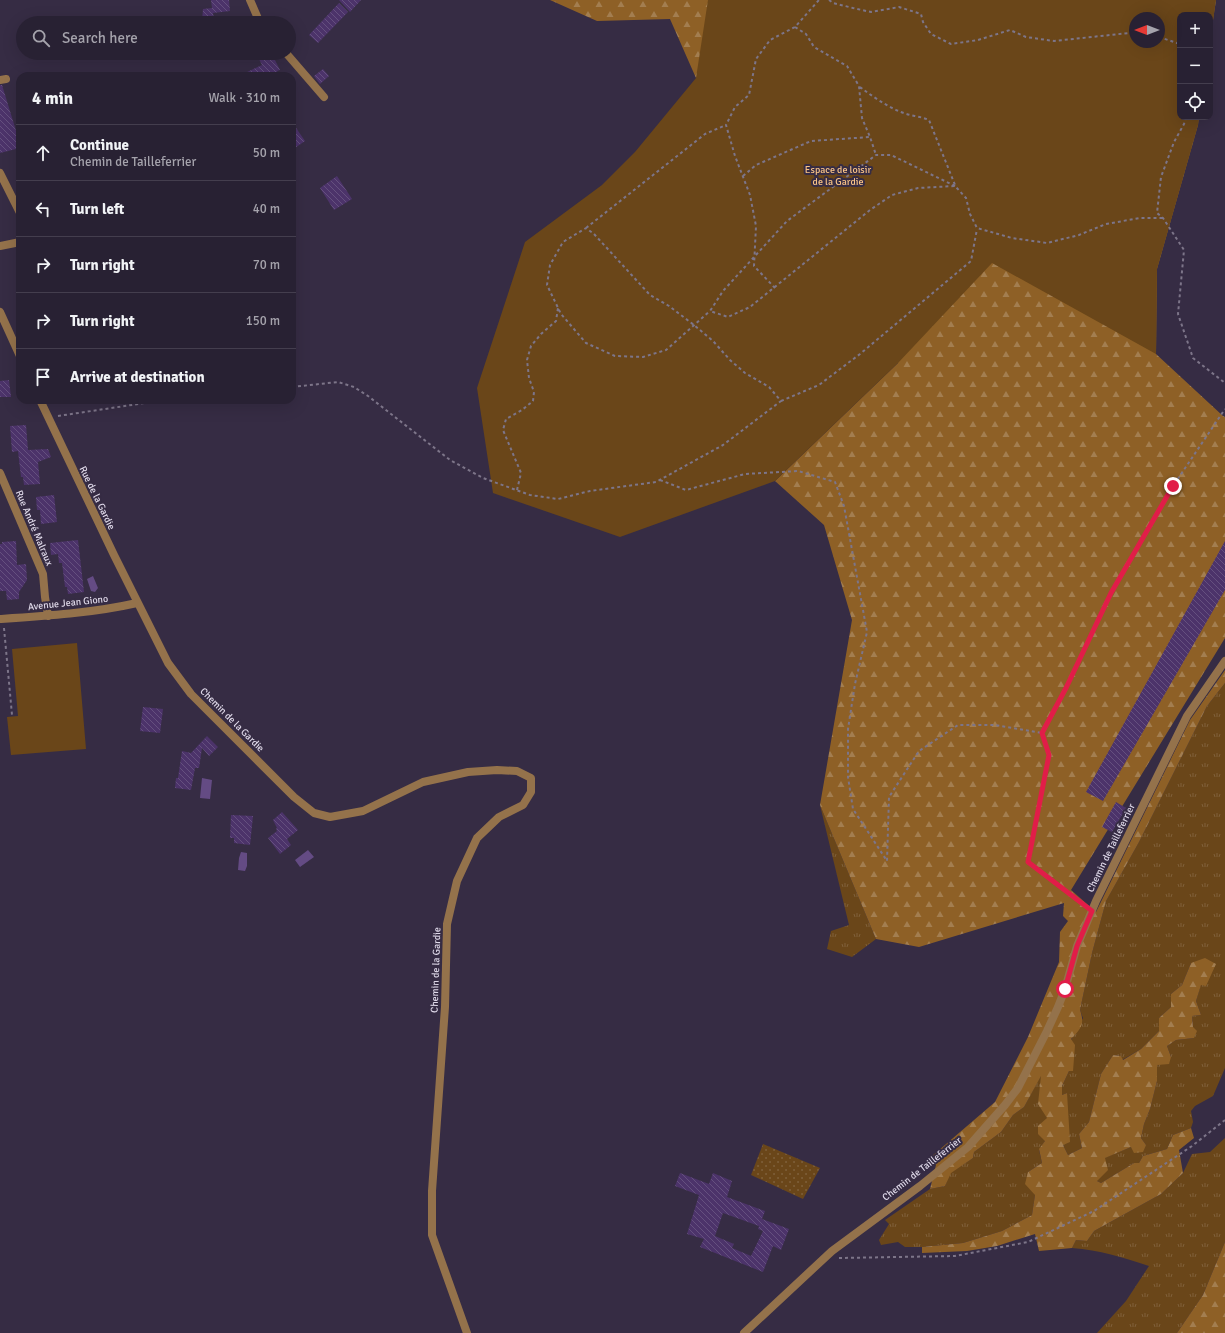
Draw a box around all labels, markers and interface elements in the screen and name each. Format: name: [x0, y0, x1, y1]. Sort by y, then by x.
north arrow: [1129, 12, 1165, 48]
map controls: [1177, 12, 1213, 120]
button: +: [1177, 12, 1213, 48]
search box: [16, 16, 296, 60]
icon: search: [30, 27, 52, 49]
text: Search here: [62, 29, 138, 47]
button: −: [1177, 48, 1213, 84]
button: locate: [1177, 84, 1213, 120]
text: 4 min: [32, 88, 73, 109]
text: Walk · 310 m: [209, 90, 280, 106]
text: Continue: [70, 136, 129, 154]
icon: ahead: [32, 142, 54, 164]
text: 50 m: [253, 145, 280, 161]
text: Chemin de Tailleferrier: [70, 154, 196, 170]
park label: Espace de loisir de la Gardie: [805, 164, 871, 188]
icon: left: [32, 198, 54, 220]
text: Turn left: [70, 200, 124, 218]
text: 40 m: [253, 201, 280, 217]
icon: right: [32, 254, 54, 276]
text: Turn right: [70, 256, 135, 274]
text: 70 m: [253, 257, 280, 273]
icon: right: [32, 310, 54, 332]
text: Turn right: [70, 312, 135, 330]
text: 150 m: [246, 313, 280, 329]
icon: arrive: [32, 366, 54, 388]
text: Arrive at destination: [70, 368, 205, 386]
street label: Rue de la Gardie: [76, 464, 118, 532]
route end: [1164, 477, 1182, 495]
street label: Rue André Malraux: [13, 488, 55, 568]
street label: Avenue Jean Giono: [27, 593, 109, 613]
street label: Chemin de la Gardie: [197, 685, 267, 755]
street label: Chemin de Tailleferrier: [1084, 801, 1138, 894]
street label: Chemin de la Gardie: [429, 927, 443, 1013]
route start: [1056, 980, 1074, 998]
street label: Chemin de Tailleferrier: [880, 1134, 964, 1204]

